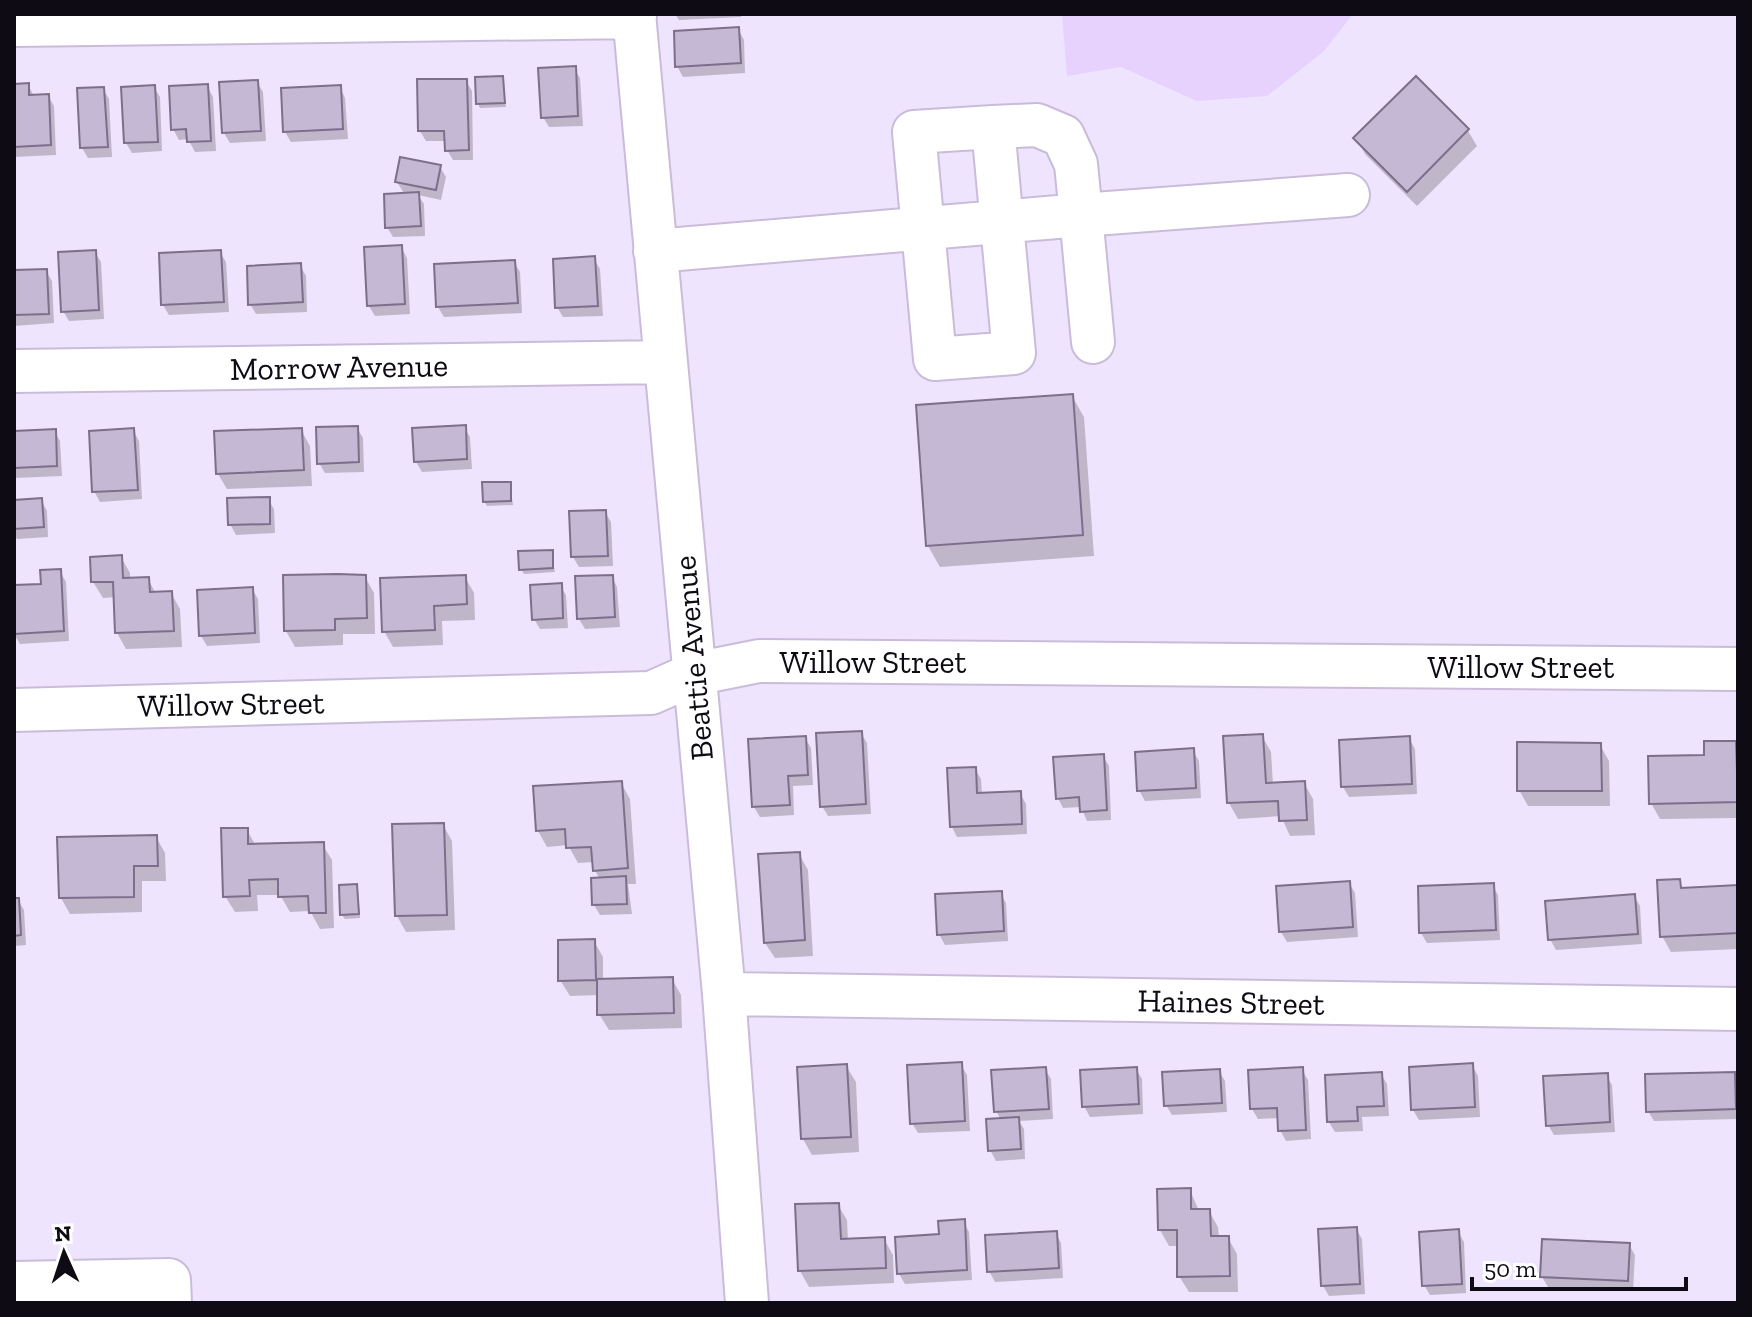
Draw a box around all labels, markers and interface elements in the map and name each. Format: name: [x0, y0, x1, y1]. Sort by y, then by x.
street label: Morrow Avenue: [230, 346, 448, 388]
street label: Beattie Avenue: [665, 554, 721, 762]
street label: Willow Street: [780, 643, 967, 681]
street label: Willow Street: [1428, 648, 1615, 686]
street label: Willow Street: [137, 683, 325, 725]
street label: Haines Street: [1137, 981, 1325, 1023]
north arrow: [24, 1213, 104, 1293]
text: N: [54, 1220, 72, 1247]
scale bar: [1472, 1241, 1686, 1291]
text: 50 m: [1484, 1254, 1537, 1283]

